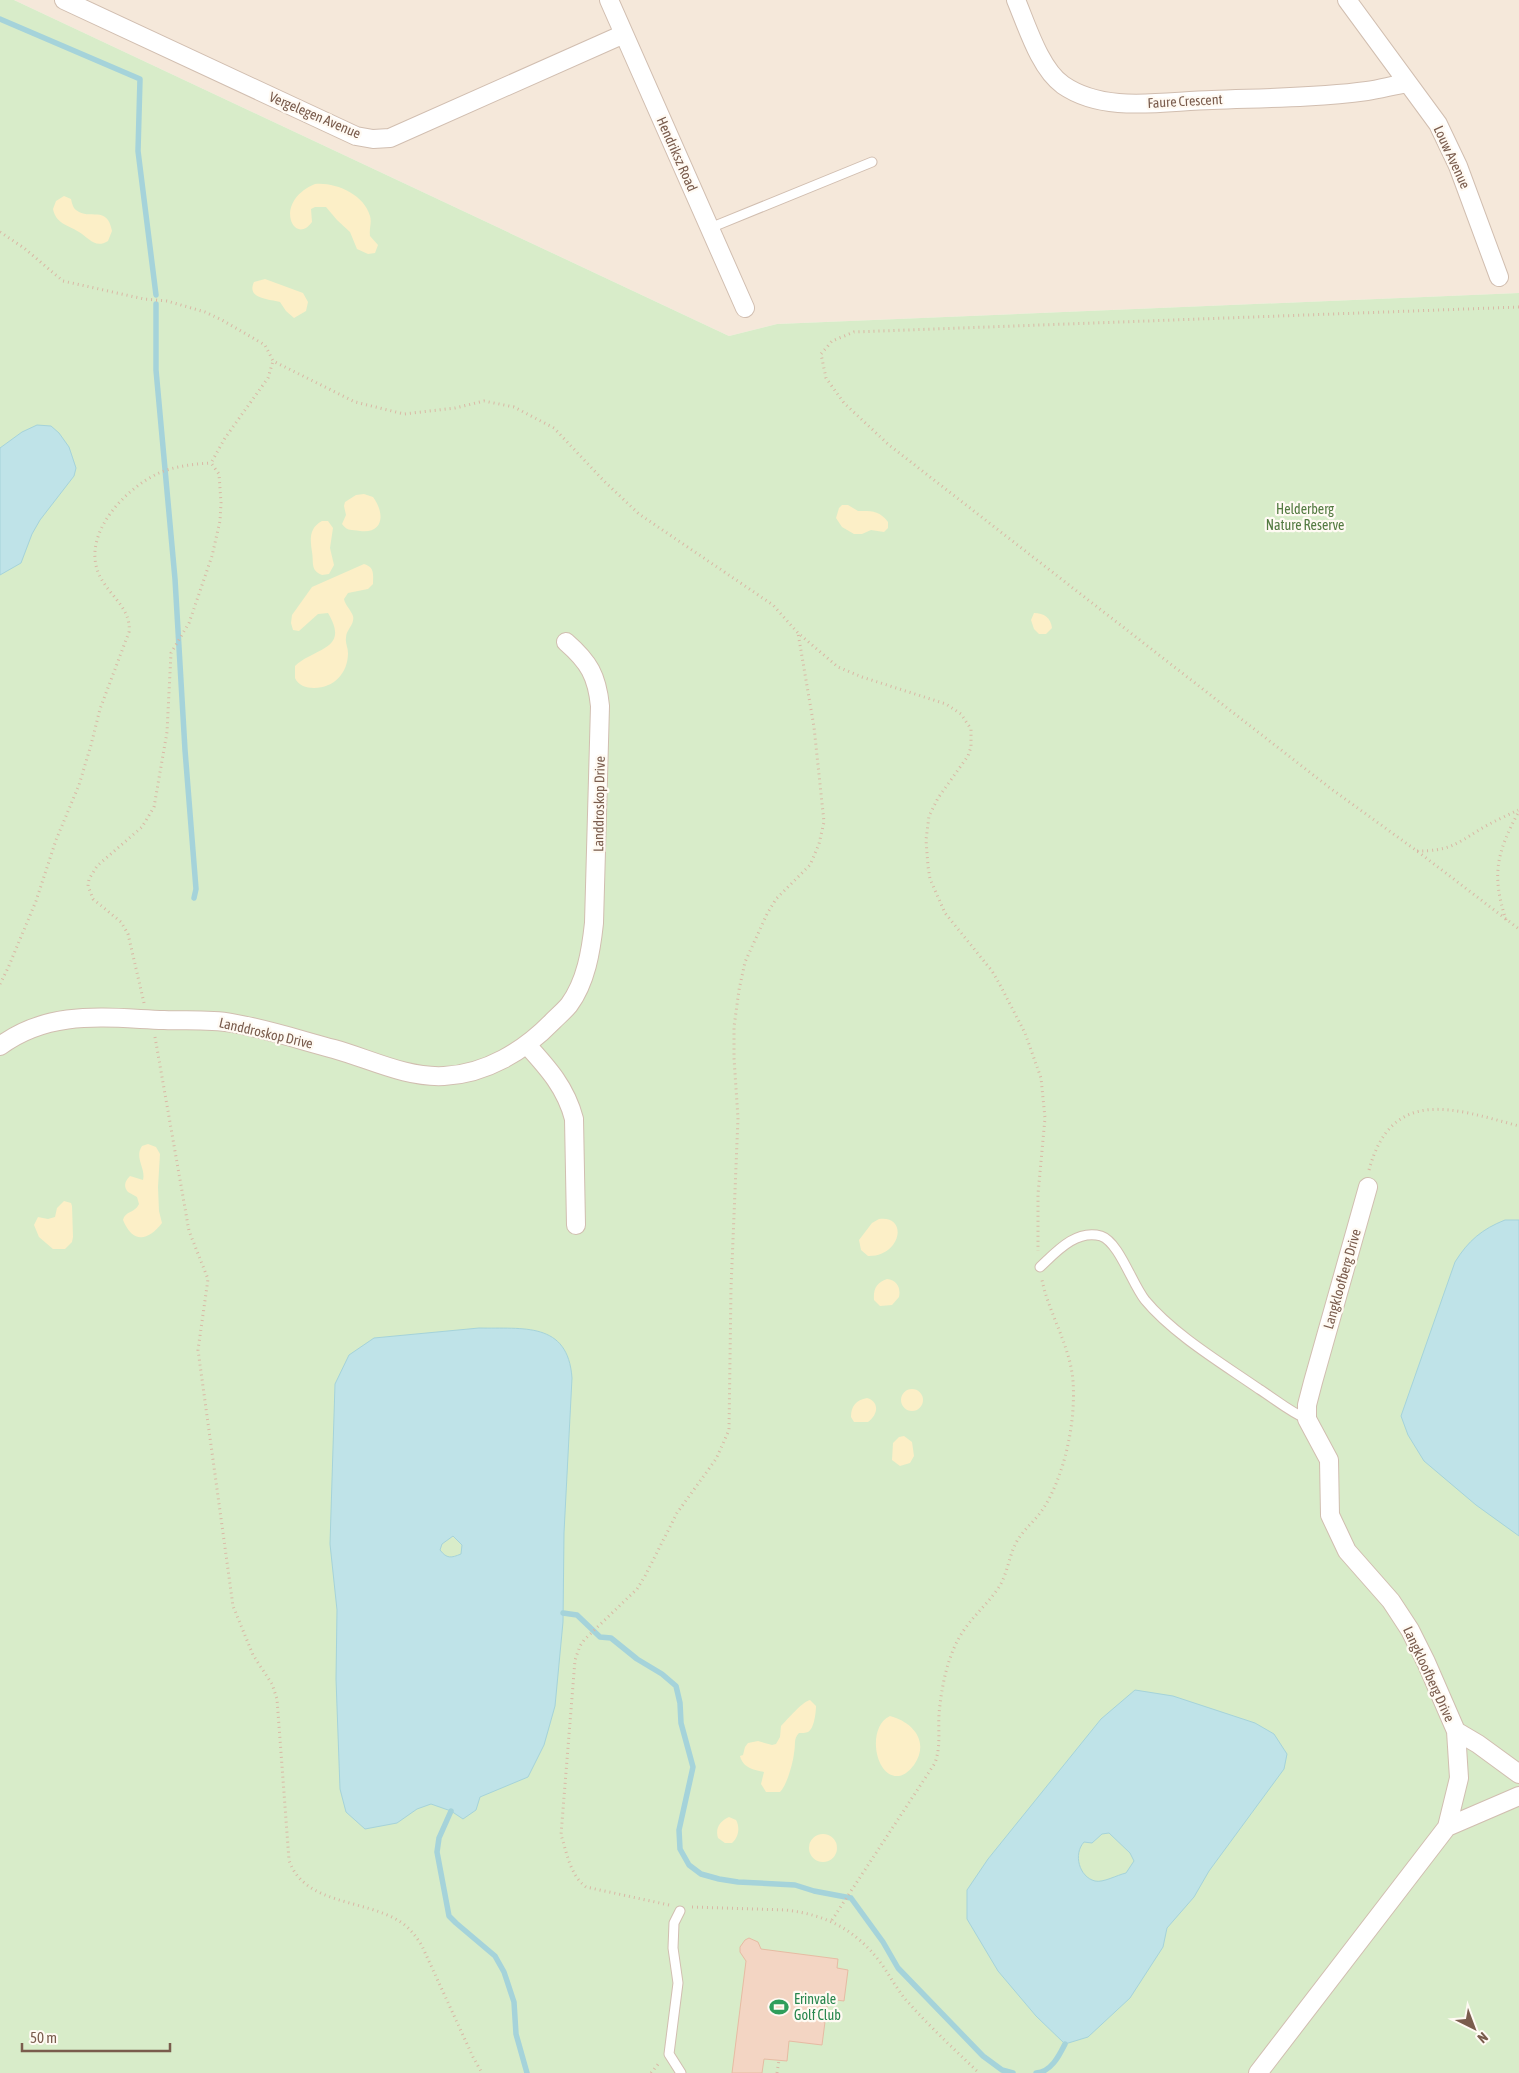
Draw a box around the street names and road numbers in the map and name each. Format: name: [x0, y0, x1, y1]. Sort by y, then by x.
street label: Vergelegen Avenue: [267, 88, 363, 142]
street label: Faure Crescent: [1147, 91, 1223, 111]
street label: Hendriksz Road: [653, 114, 701, 194]
street label: Louw Avenue: [1430, 123, 1474, 191]
street label: Landdroskop Drive: [590, 756, 608, 852]
street label: Landdroskop Drive: [218, 1014, 314, 1052]
street label: Langkloofberg Drive: [1320, 1227, 1364, 1331]
street label: Langkloofberg Drive: [1400, 1624, 1458, 1724]

